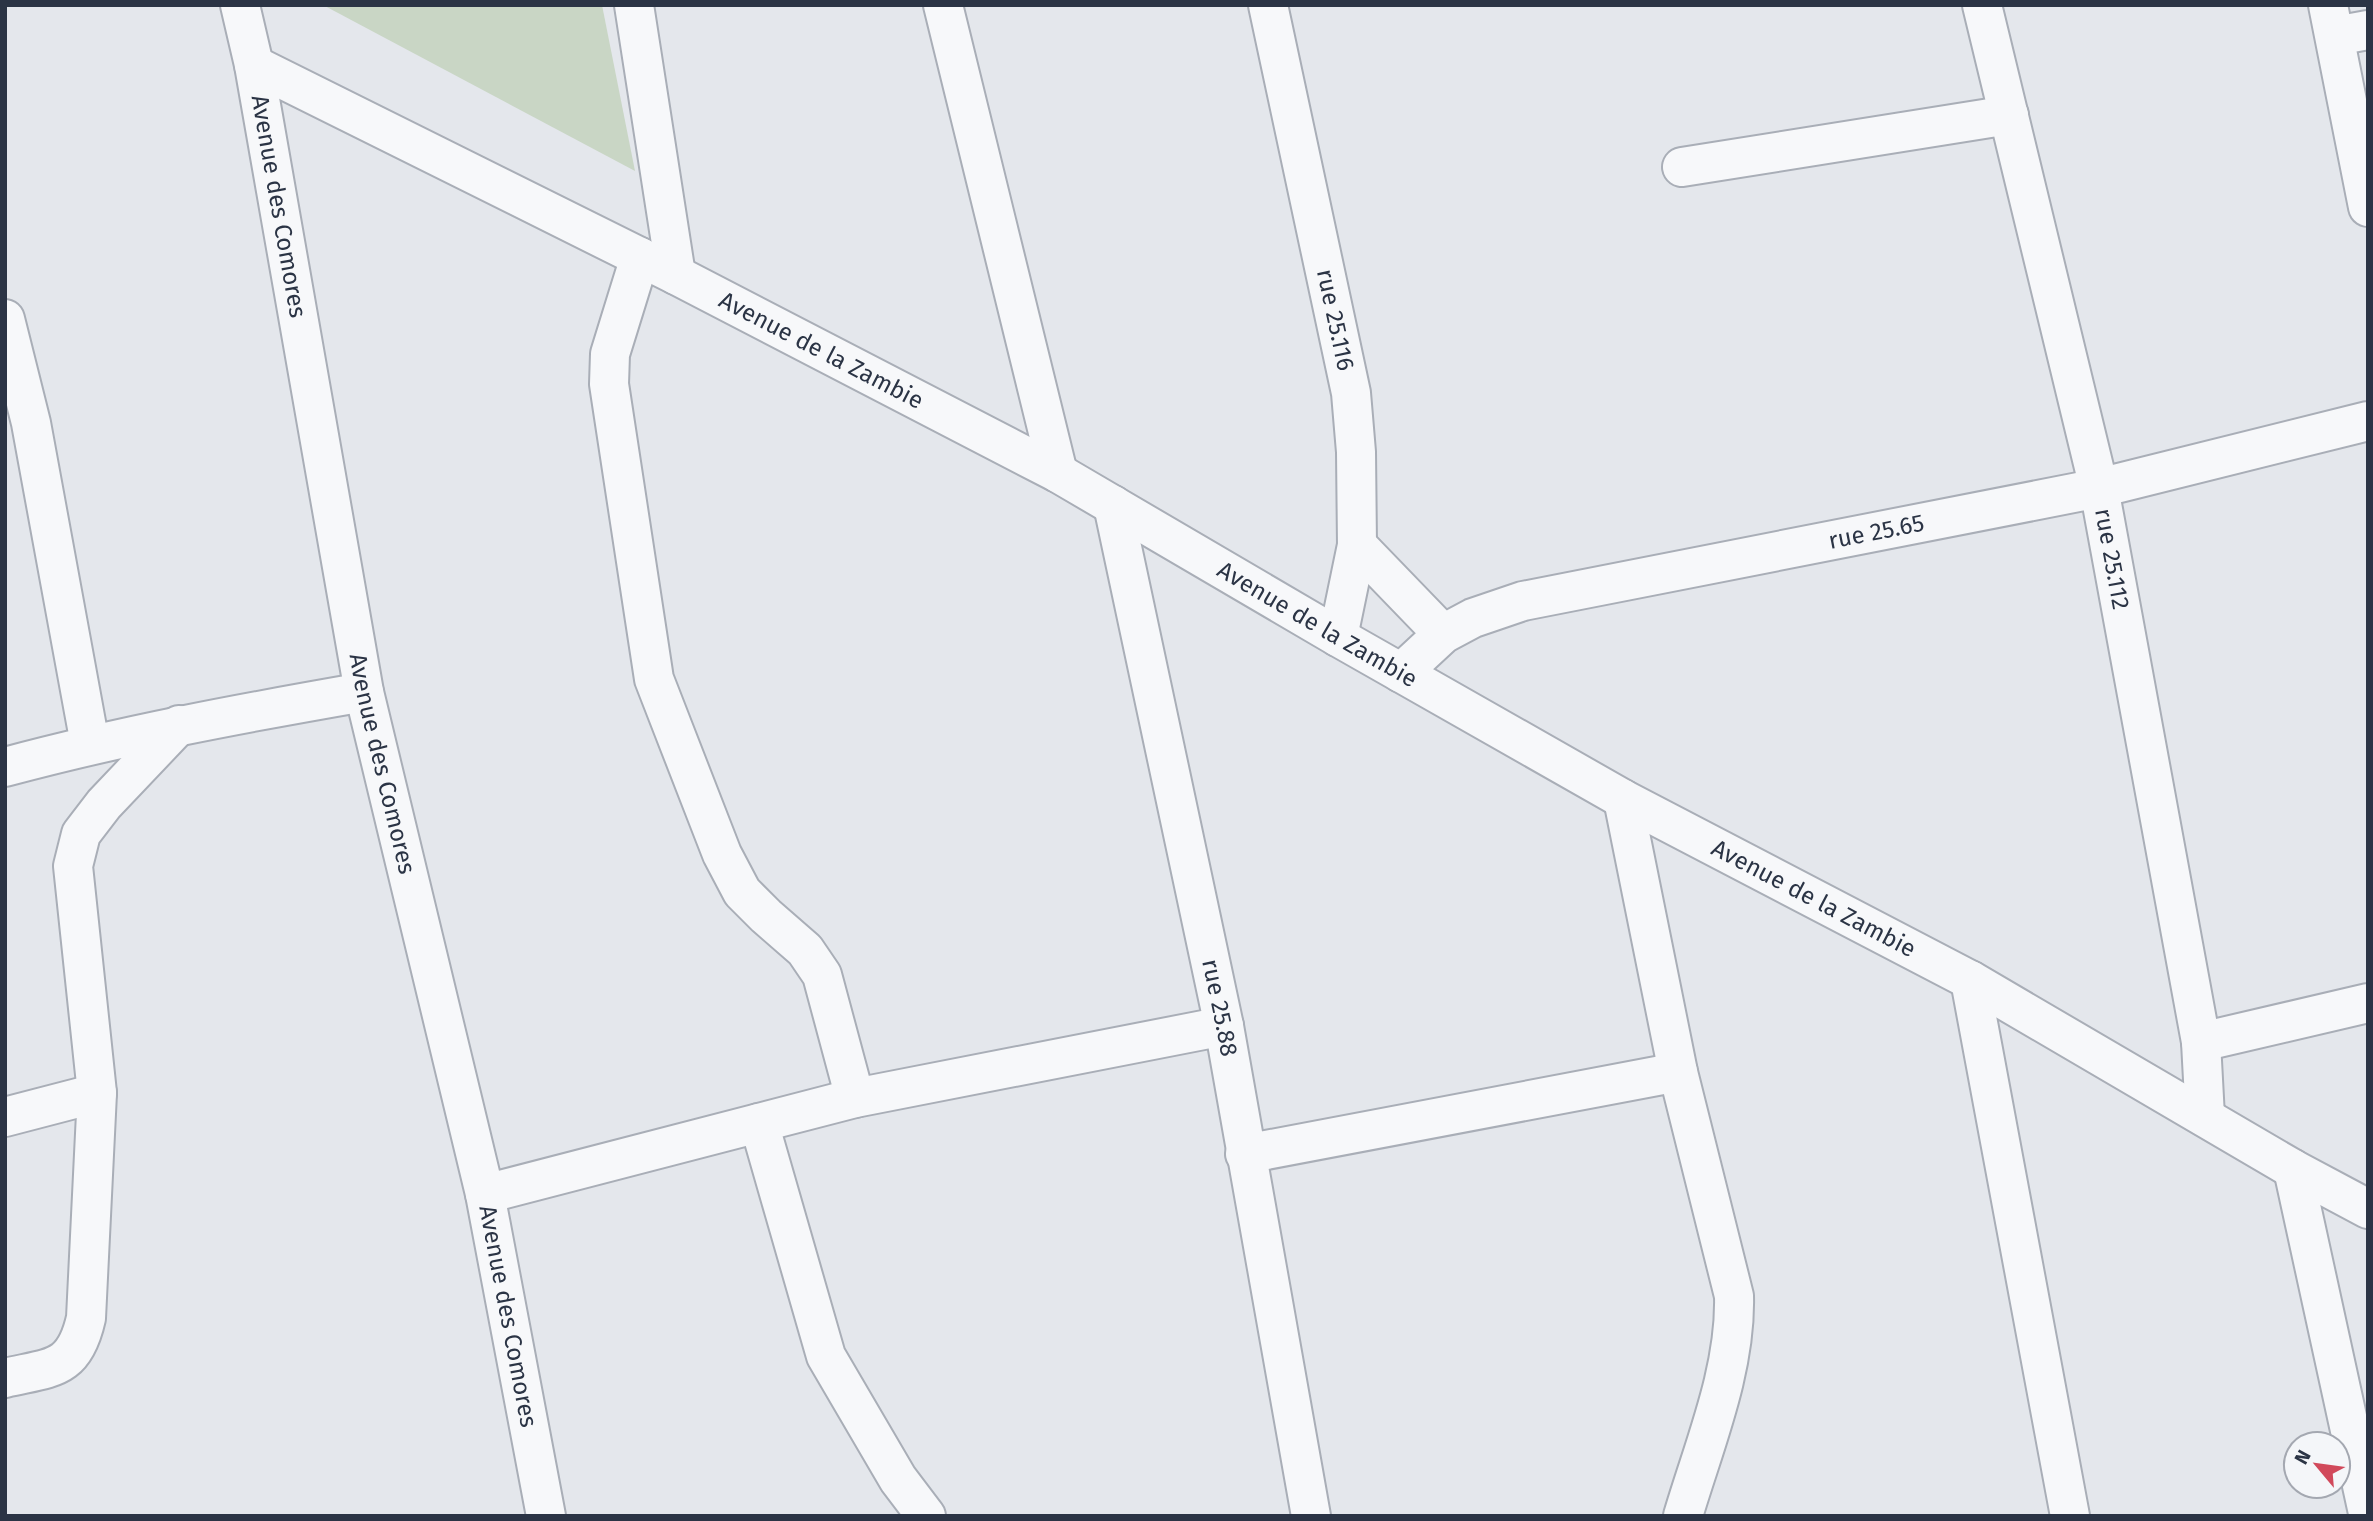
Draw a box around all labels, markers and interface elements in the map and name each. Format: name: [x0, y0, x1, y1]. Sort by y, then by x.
street label: Avenue des Comores: [245, 93, 312, 320]
street label: rue 25.116: [1311, 266, 1360, 373]
street label: Avenue de la Zambie: [714, 286, 928, 415]
street label: rue 25.112: [2089, 506, 2135, 612]
street label: rue 25.65: [1826, 509, 1926, 555]
street label: Avenue de la Zambie: [1213, 556, 1422, 693]
street label: Avenue des Comores: [343, 651, 421, 877]
street label: Avenue de la Zambie: [1707, 834, 1920, 963]
street label: rue 25.88: [1196, 956, 1243, 1059]
street label: Avenue des Comores: [473, 1203, 543, 1430]
north arrow: [2282, 1430, 2352, 1500]
text: N: [2289, 1446, 2316, 1468]

